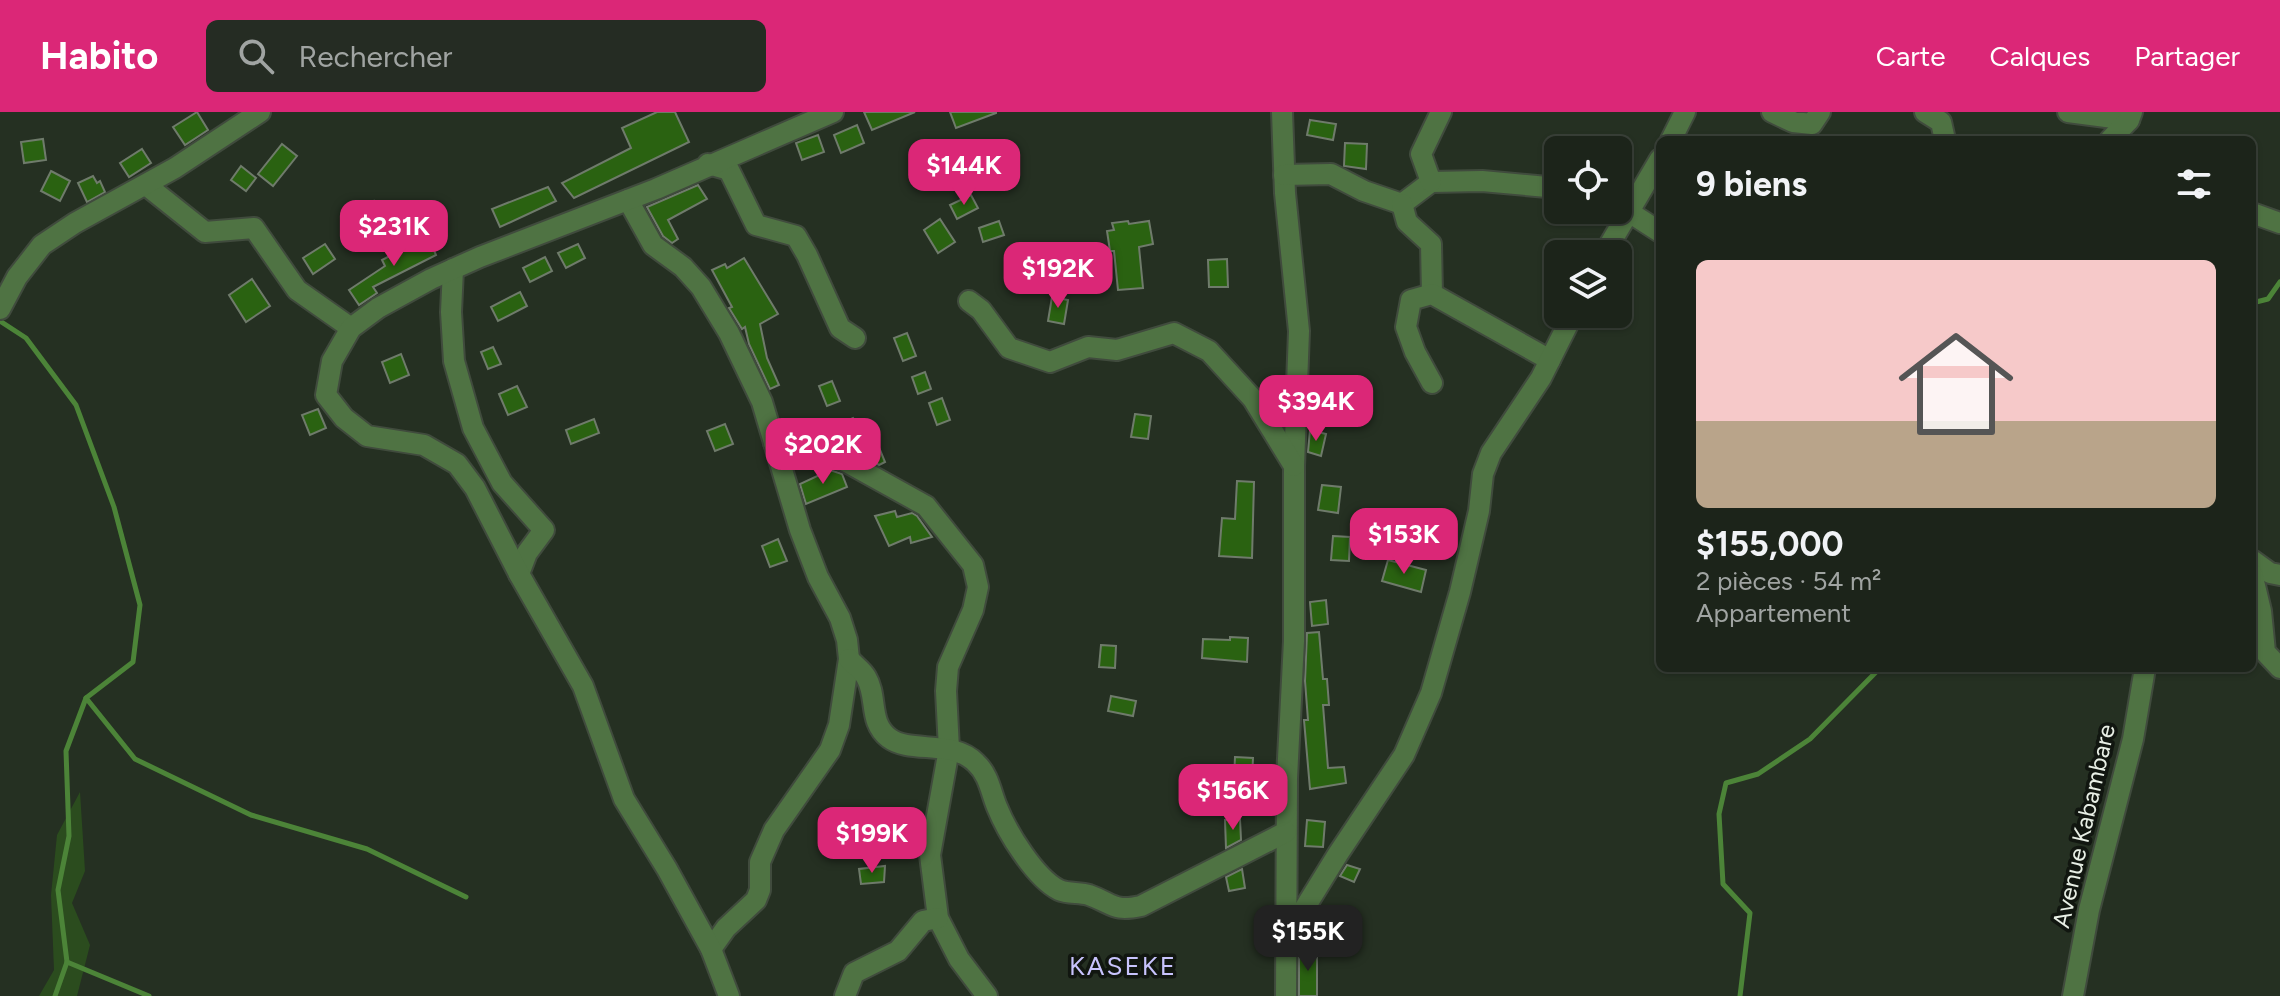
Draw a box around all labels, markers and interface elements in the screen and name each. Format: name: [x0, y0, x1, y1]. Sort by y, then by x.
search box: [206, 20, 766, 92]
text: Habito: [40, 33, 158, 79]
icon: search: [234, 34, 278, 78]
text: Rechercher: [298, 38, 453, 75]
text: Carte: [1876, 39, 1946, 73]
text: Calques: [1990, 39, 2090, 73]
text: Partager: [2134, 39, 2240, 73]
map controls: [1544, 136, 1632, 328]
button: locate: [1544, 136, 1632, 224]
pin: $144K: [908, 139, 1020, 207]
text: $144K: [926, 149, 1002, 181]
icon: filters: [2172, 162, 2216, 206]
text: 9 biens: [1696, 164, 1807, 205]
pin: $231K: [338, 200, 450, 268]
text: $231K: [358, 210, 430, 242]
button: layers: [1544, 240, 1632, 328]
pin: $192K: [1002, 242, 1114, 310]
text: $192K: [1022, 252, 1094, 284]
icon: home: [1884, 312, 2028, 456]
pin: $394K: [1260, 375, 1372, 443]
text: $394K: [1277, 385, 1355, 417]
pin: $202K: [767, 418, 879, 486]
text: $202K: [784, 428, 862, 460]
pin: $153K: [1348, 508, 1460, 576]
text: $153K: [1368, 518, 1440, 550]
text: $155,000: [1696, 524, 1844, 565]
text: 2 pièces · 54 m²: [1696, 565, 1881, 597]
text: Appartement: [1696, 597, 1851, 629]
street label: Avenue Kabambare: [2046, 721, 2121, 930]
pin: $156K: [1177, 764, 1289, 832]
text: $156K: [1197, 774, 1269, 806]
pin: $199K: [816, 807, 928, 875]
text: $199K: [836, 817, 908, 849]
pin: $155K: [1252, 905, 1364, 973]
text: $155K: [1272, 915, 1344, 947]
district label: KASEKE: [1069, 950, 1177, 982]

